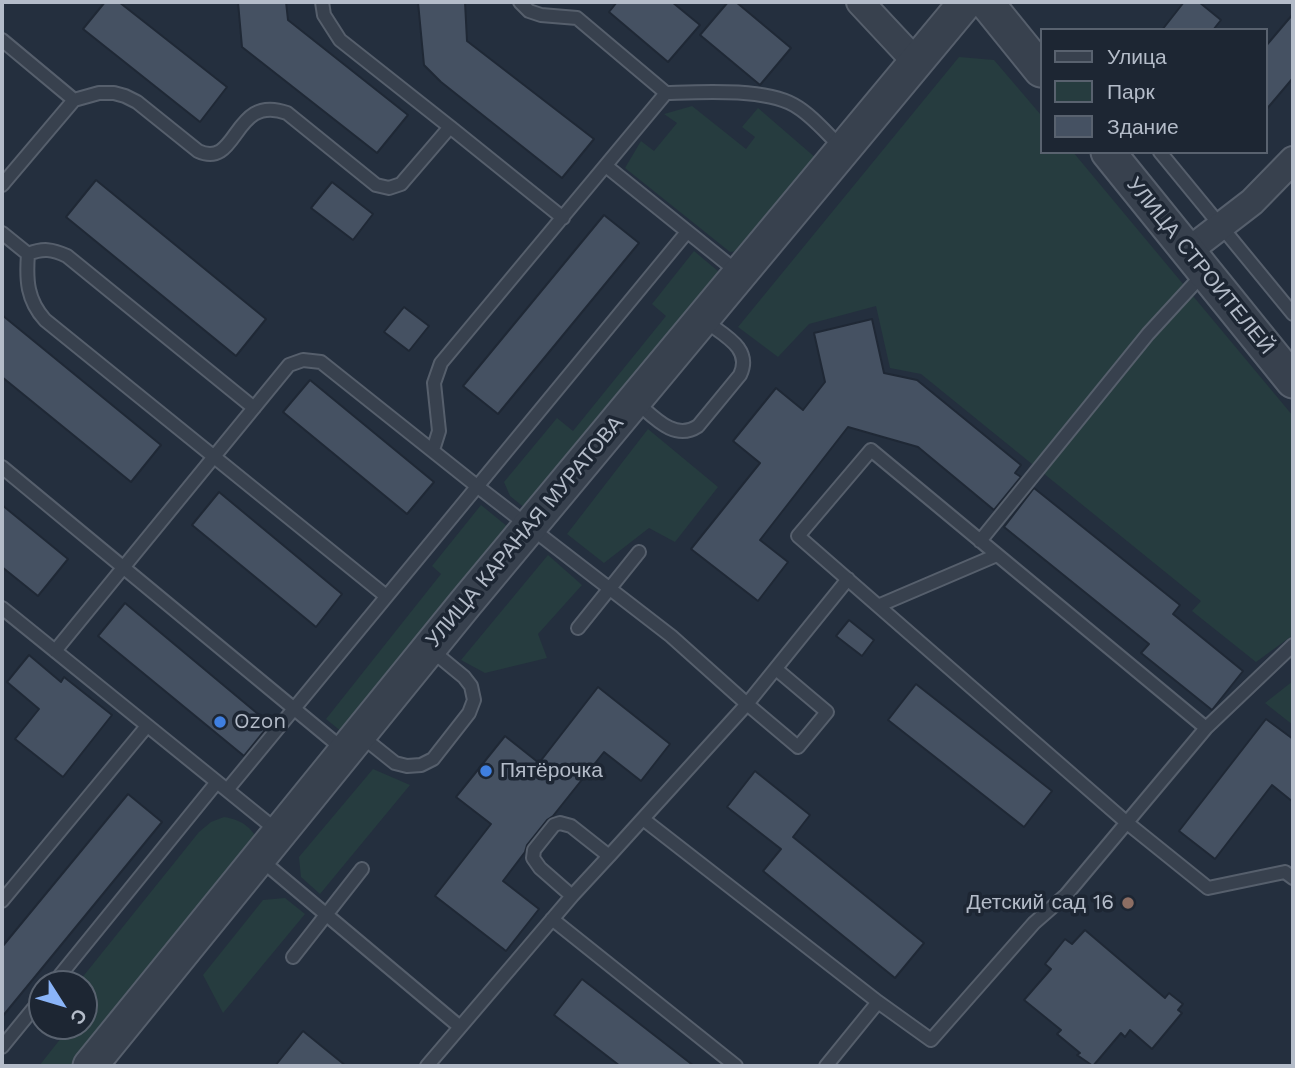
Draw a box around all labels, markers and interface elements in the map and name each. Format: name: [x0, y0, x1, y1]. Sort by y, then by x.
legend: [1040, 28, 1267, 154]
text: Улица: [1107, 44, 1167, 69]
text: Парк: [1107, 79, 1155, 104]
text: Здание: [1107, 114, 1179, 139]
street label: УЛИЦА СТРОИТЕЛЕЙ: [1121, 173, 1279, 359]
street label: УЛИЦА КАРАНАЯ МУРАТОВА: [421, 411, 629, 653]
place label: Ozon: [234, 709, 286, 735]
marker: Ozon: [212, 714, 228, 730]
place label: Пятёрочка: [500, 758, 603, 784]
marker: Пятёрочка: [478, 763, 494, 779]
place label: Детский сад 16: [967, 890, 1114, 916]
marker: Детский сад 16: [1120, 895, 1136, 911]
north arrow: [28, 970, 98, 1040]
text: С: [65, 1004, 92, 1029]

